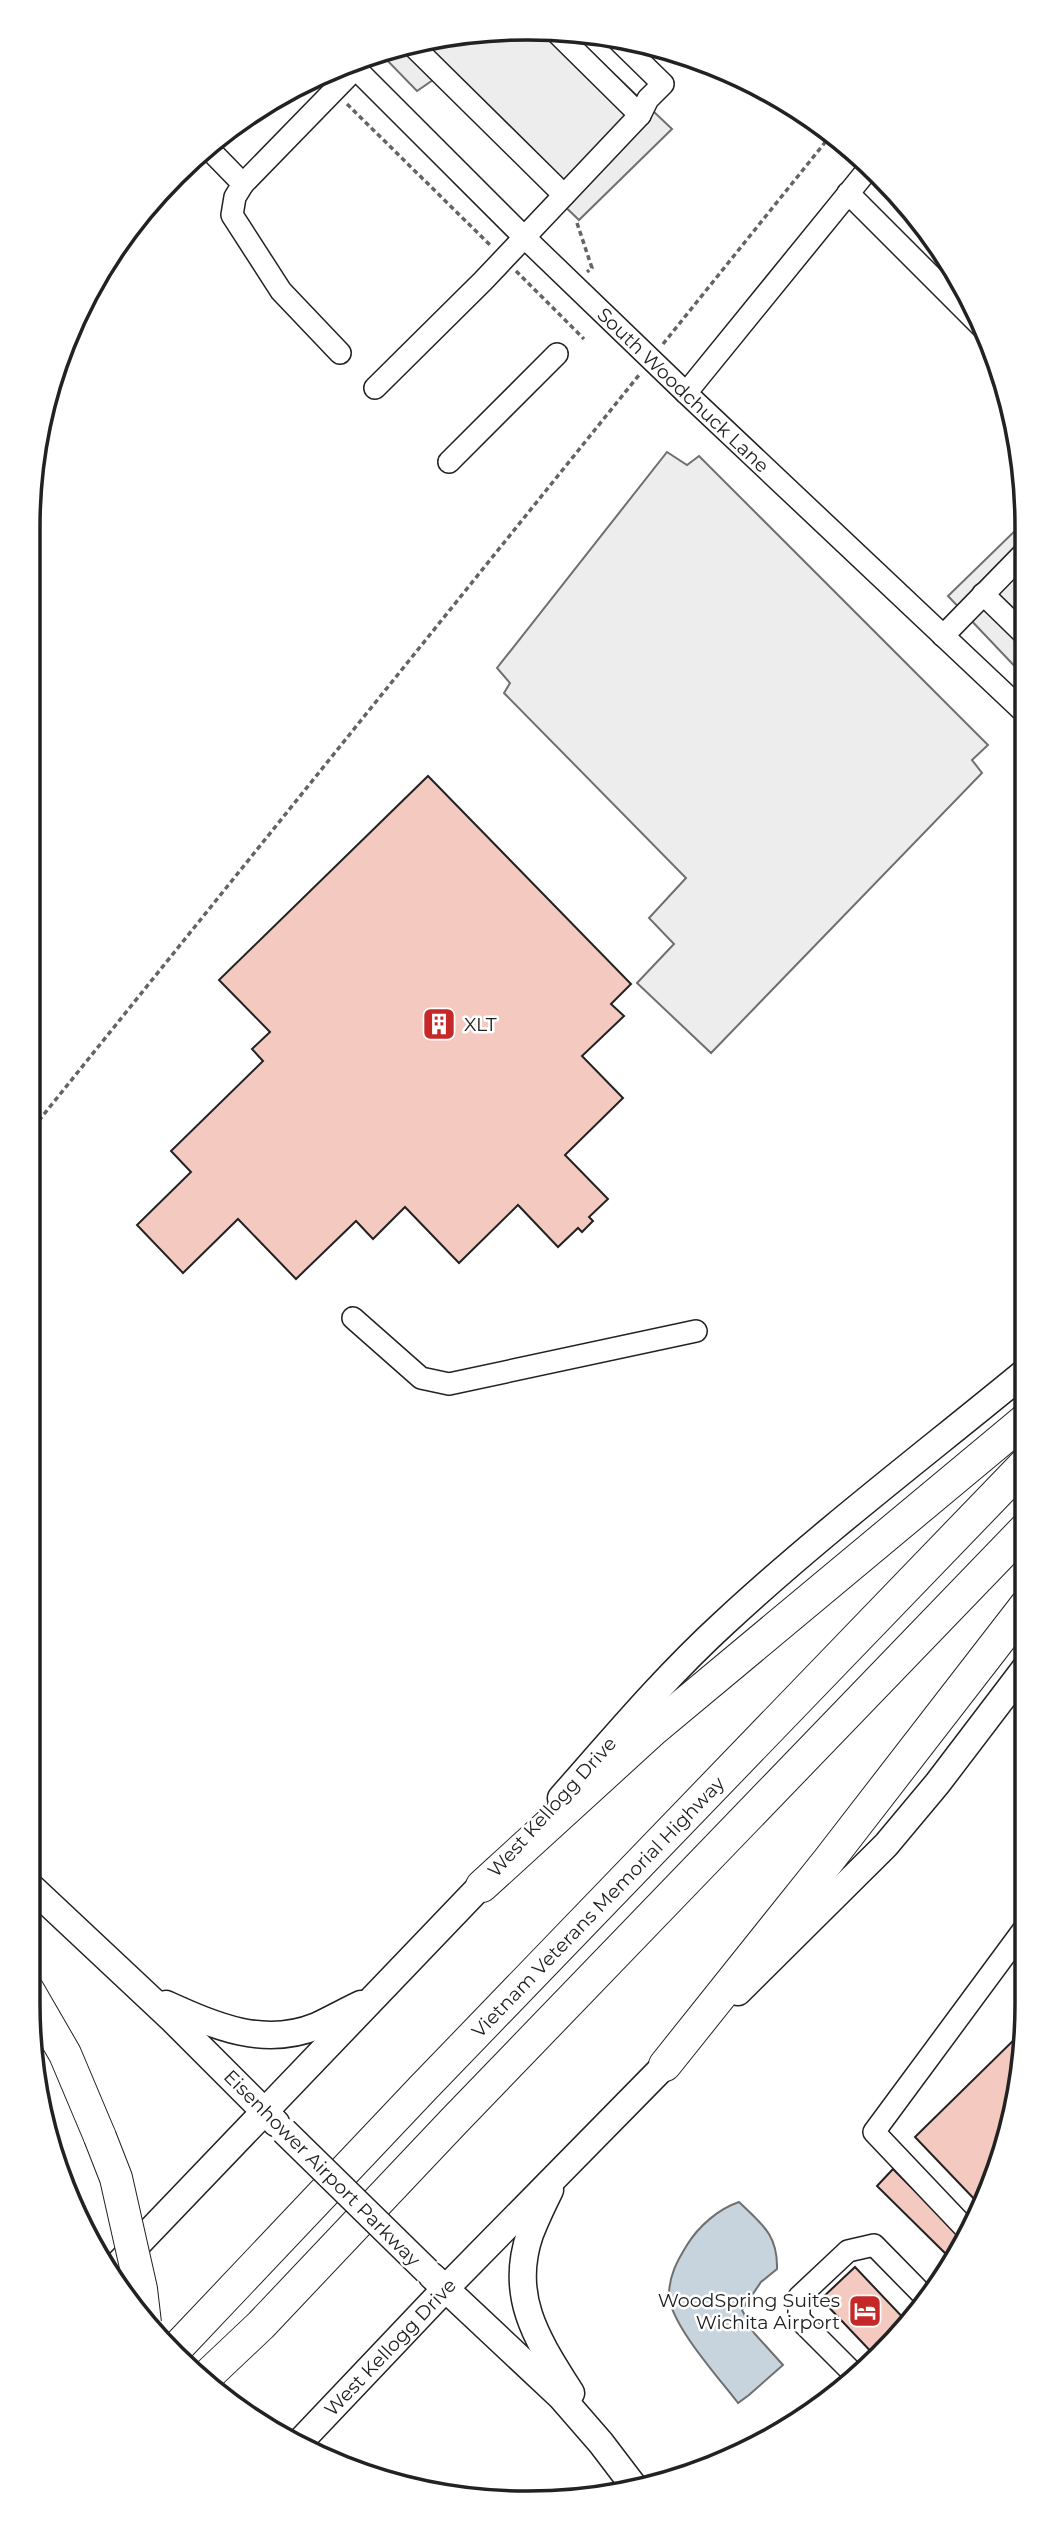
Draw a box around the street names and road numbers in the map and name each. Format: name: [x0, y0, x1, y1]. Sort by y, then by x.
street label: South Woodchuck Lane: [593, 303, 774, 477]
street label: West Kellogg Drive: [483, 1732, 621, 1882]
street label: Vietnam Veterans Memorial Highway: [467, 1771, 729, 2042]
street label: Eisenhower Airport Parkway: [219, 2065, 425, 2271]
street label: West Kellogg Drive: [319, 2273, 461, 2421]

